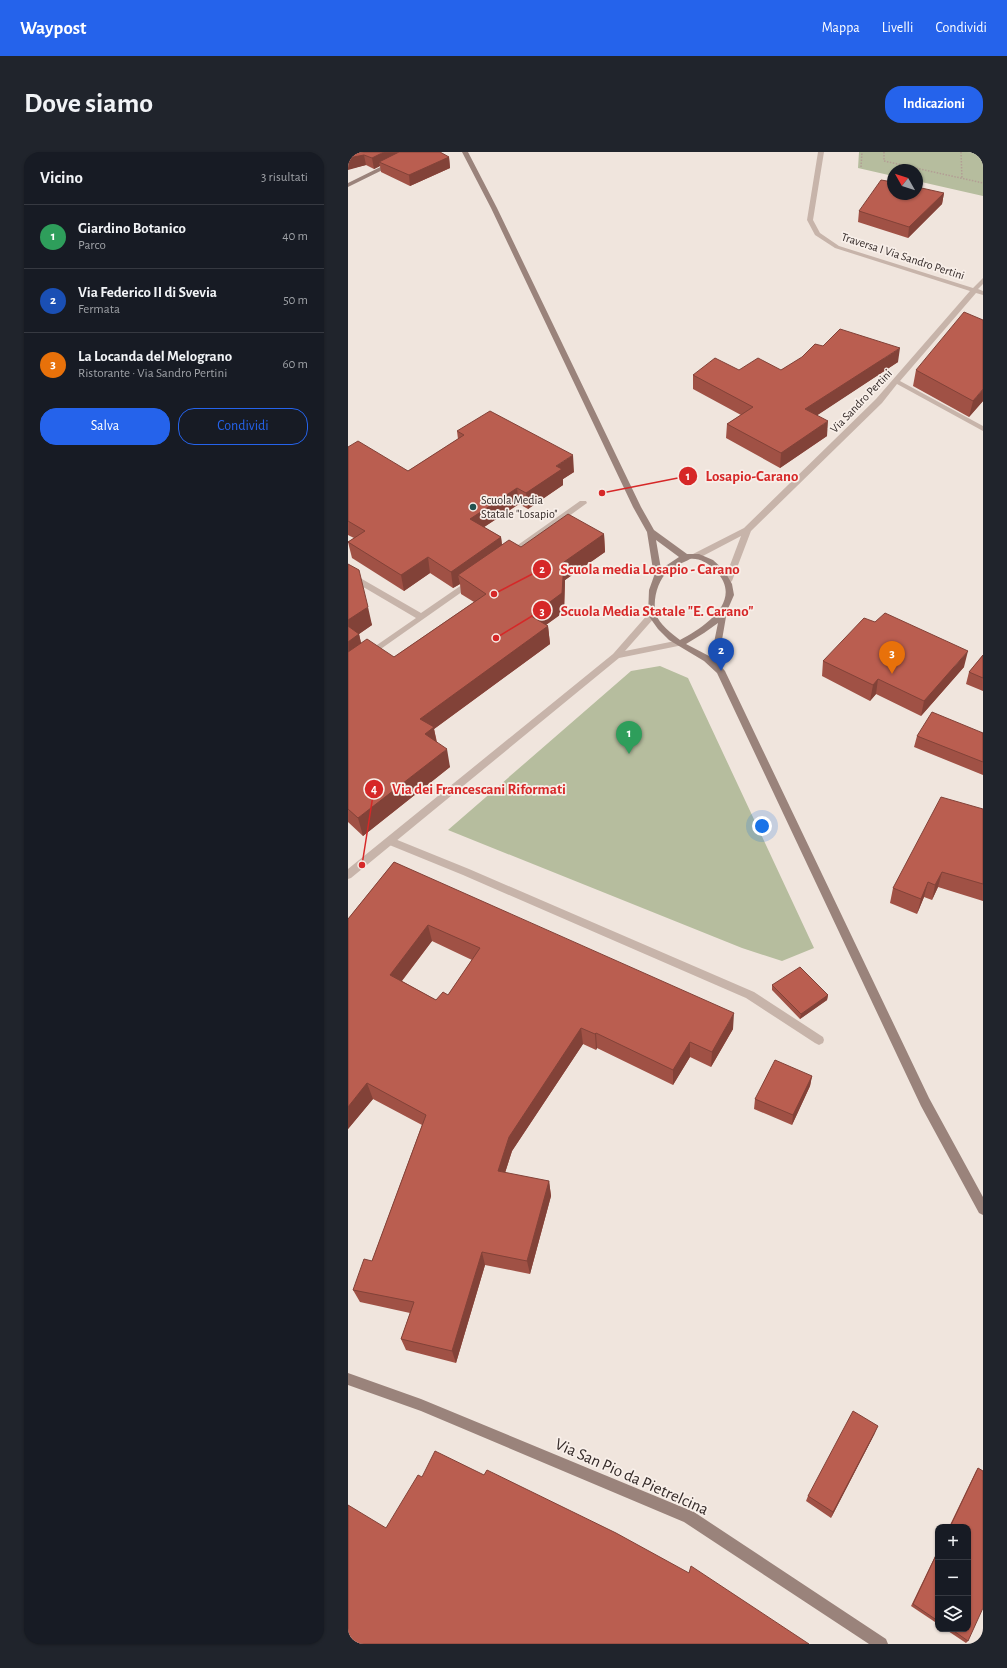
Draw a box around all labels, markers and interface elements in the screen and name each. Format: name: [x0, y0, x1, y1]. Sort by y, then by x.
text: Waypost: [20, 19, 87, 38]
text: Mappa: [822, 21, 860, 35]
text: Livelli: [882, 21, 913, 35]
text: Condividi: [935, 21, 987, 35]
button: Indicazioni: [885, 86, 983, 123]
text: Dove siamo: [24, 90, 153, 118]
north arrow: [887, 164, 923, 200]
text: Vicino: [40, 169, 83, 186]
text: 3 risultati: [261, 171, 308, 184]
text: Giardino Botanico: [78, 221, 186, 236]
text: 1: [51, 230, 55, 243]
text: 40 m: [282, 230, 308, 243]
street label: Traversa I Via Sandro Pertini: [840, 230, 966, 282]
text: Parco: [78, 239, 106, 252]
text: Via Federico II di Svevia: [78, 285, 217, 300]
text: 2: [50, 294, 56, 307]
text: 50 m: [283, 294, 308, 307]
text: Fermata: [78, 303, 120, 316]
text: La Locanda del Melograno: [78, 349, 232, 364]
text: 3: [50, 358, 56, 371]
text: 60 m: [282, 358, 308, 371]
text: Ristorante · Via Sandro Pertini: [78, 367, 227, 380]
street label: Via Sandro Pertini: [828, 367, 894, 435]
button: Salva: [40, 408, 170, 445]
button: Condividi: [178, 408, 308, 445]
callout: Losapio-Carano: [678, 462, 807, 489]
text: Losapio-Carano: [706, 469, 798, 484]
text: 1: [686, 470, 690, 482]
place label: Scuola Media Statale "Losapio": [481, 494, 558, 520]
marker: Scuola Media Statale "Losapio": [468, 502, 478, 512]
callout: Scuola media Losapio - Carano: [532, 555, 747, 582]
text: Scuola media Losapio - Carano: [560, 562, 740, 577]
text: 2: [539, 563, 545, 575]
callout: Scuola Media Statale "E. Carano": [532, 597, 761, 624]
text: Scuola Media Statale "E. Carano": [561, 604, 753, 619]
text: 3: [539, 605, 545, 617]
pin: 2: [708, 638, 734, 671]
pin: 3: [879, 641, 905, 674]
pin: 1: [616, 721, 642, 754]
callout: Via dei Francescani Riformati: [364, 775, 574, 802]
text: Via dei Francescani Riformati: [392, 782, 566, 797]
text: 4: [371, 783, 377, 795]
your location: [752, 816, 772, 836]
street label: Via San Pio da Pietrelcina: [553, 1435, 711, 1518]
map controls: [935, 1524, 971, 1632]
button: +: [935, 1524, 971, 1560]
button: −: [935, 1560, 971, 1596]
button: layers: [935, 1596, 971, 1632]

